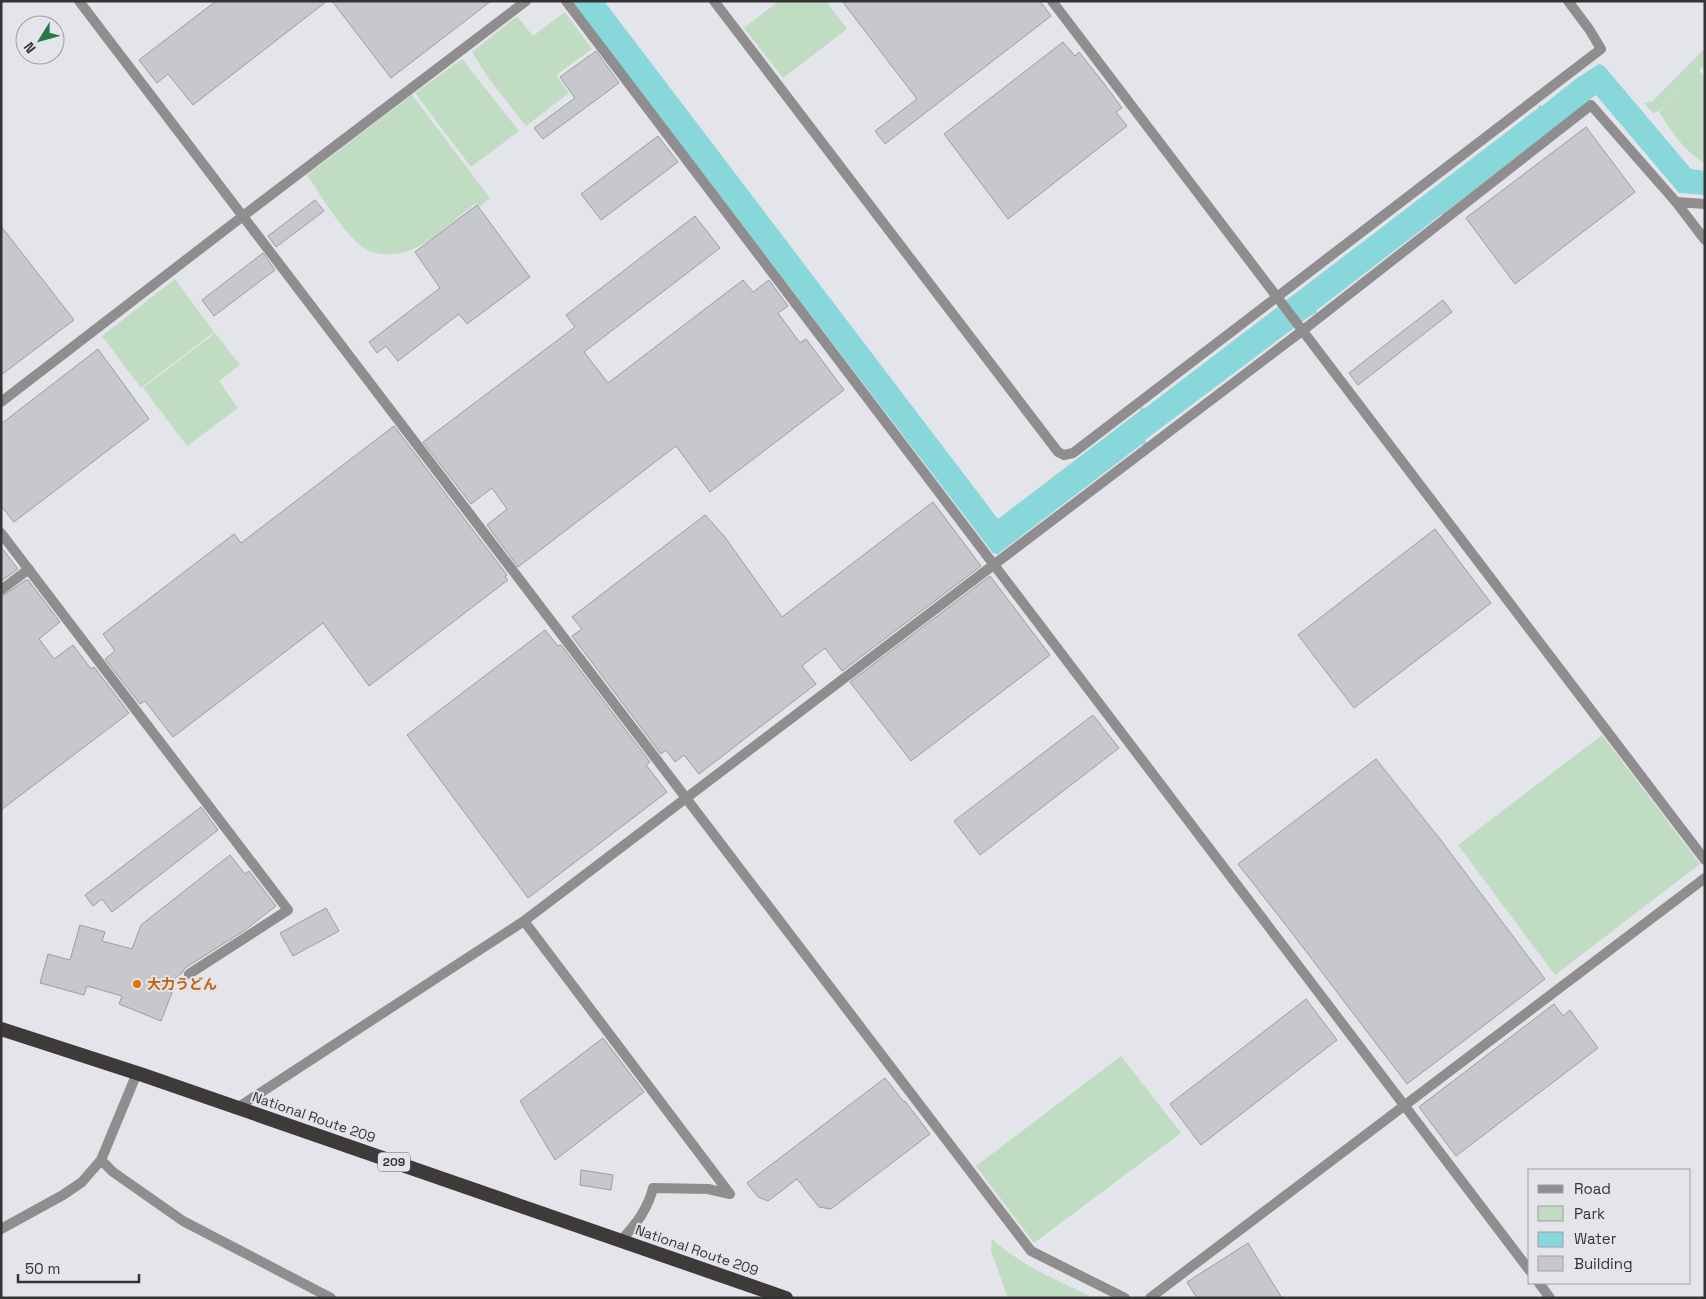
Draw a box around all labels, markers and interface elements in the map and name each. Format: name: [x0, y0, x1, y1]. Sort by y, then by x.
north arrow: [15, 15, 65, 65]
text: N: [20, 39, 40, 57]
place label: 大力うどん: [147, 975, 217, 993]
marker: 大力うどん: [131, 978, 143, 990]
street label: National Route 209: [250, 1087, 378, 1147]
road number: 209: [378, 1152, 410, 1172]
legend: [1528, 1169, 1691, 1284]
text: Road: [1574, 1179, 1611, 1198]
text: Park: [1574, 1204, 1605, 1223]
street label: National Route 209: [633, 1220, 761, 1280]
text: Water: [1574, 1229, 1617, 1248]
scale bar: [18, 1252, 139, 1284]
text: Building: [1574, 1254, 1633, 1273]
text: 50 m: [25, 1259, 60, 1278]

